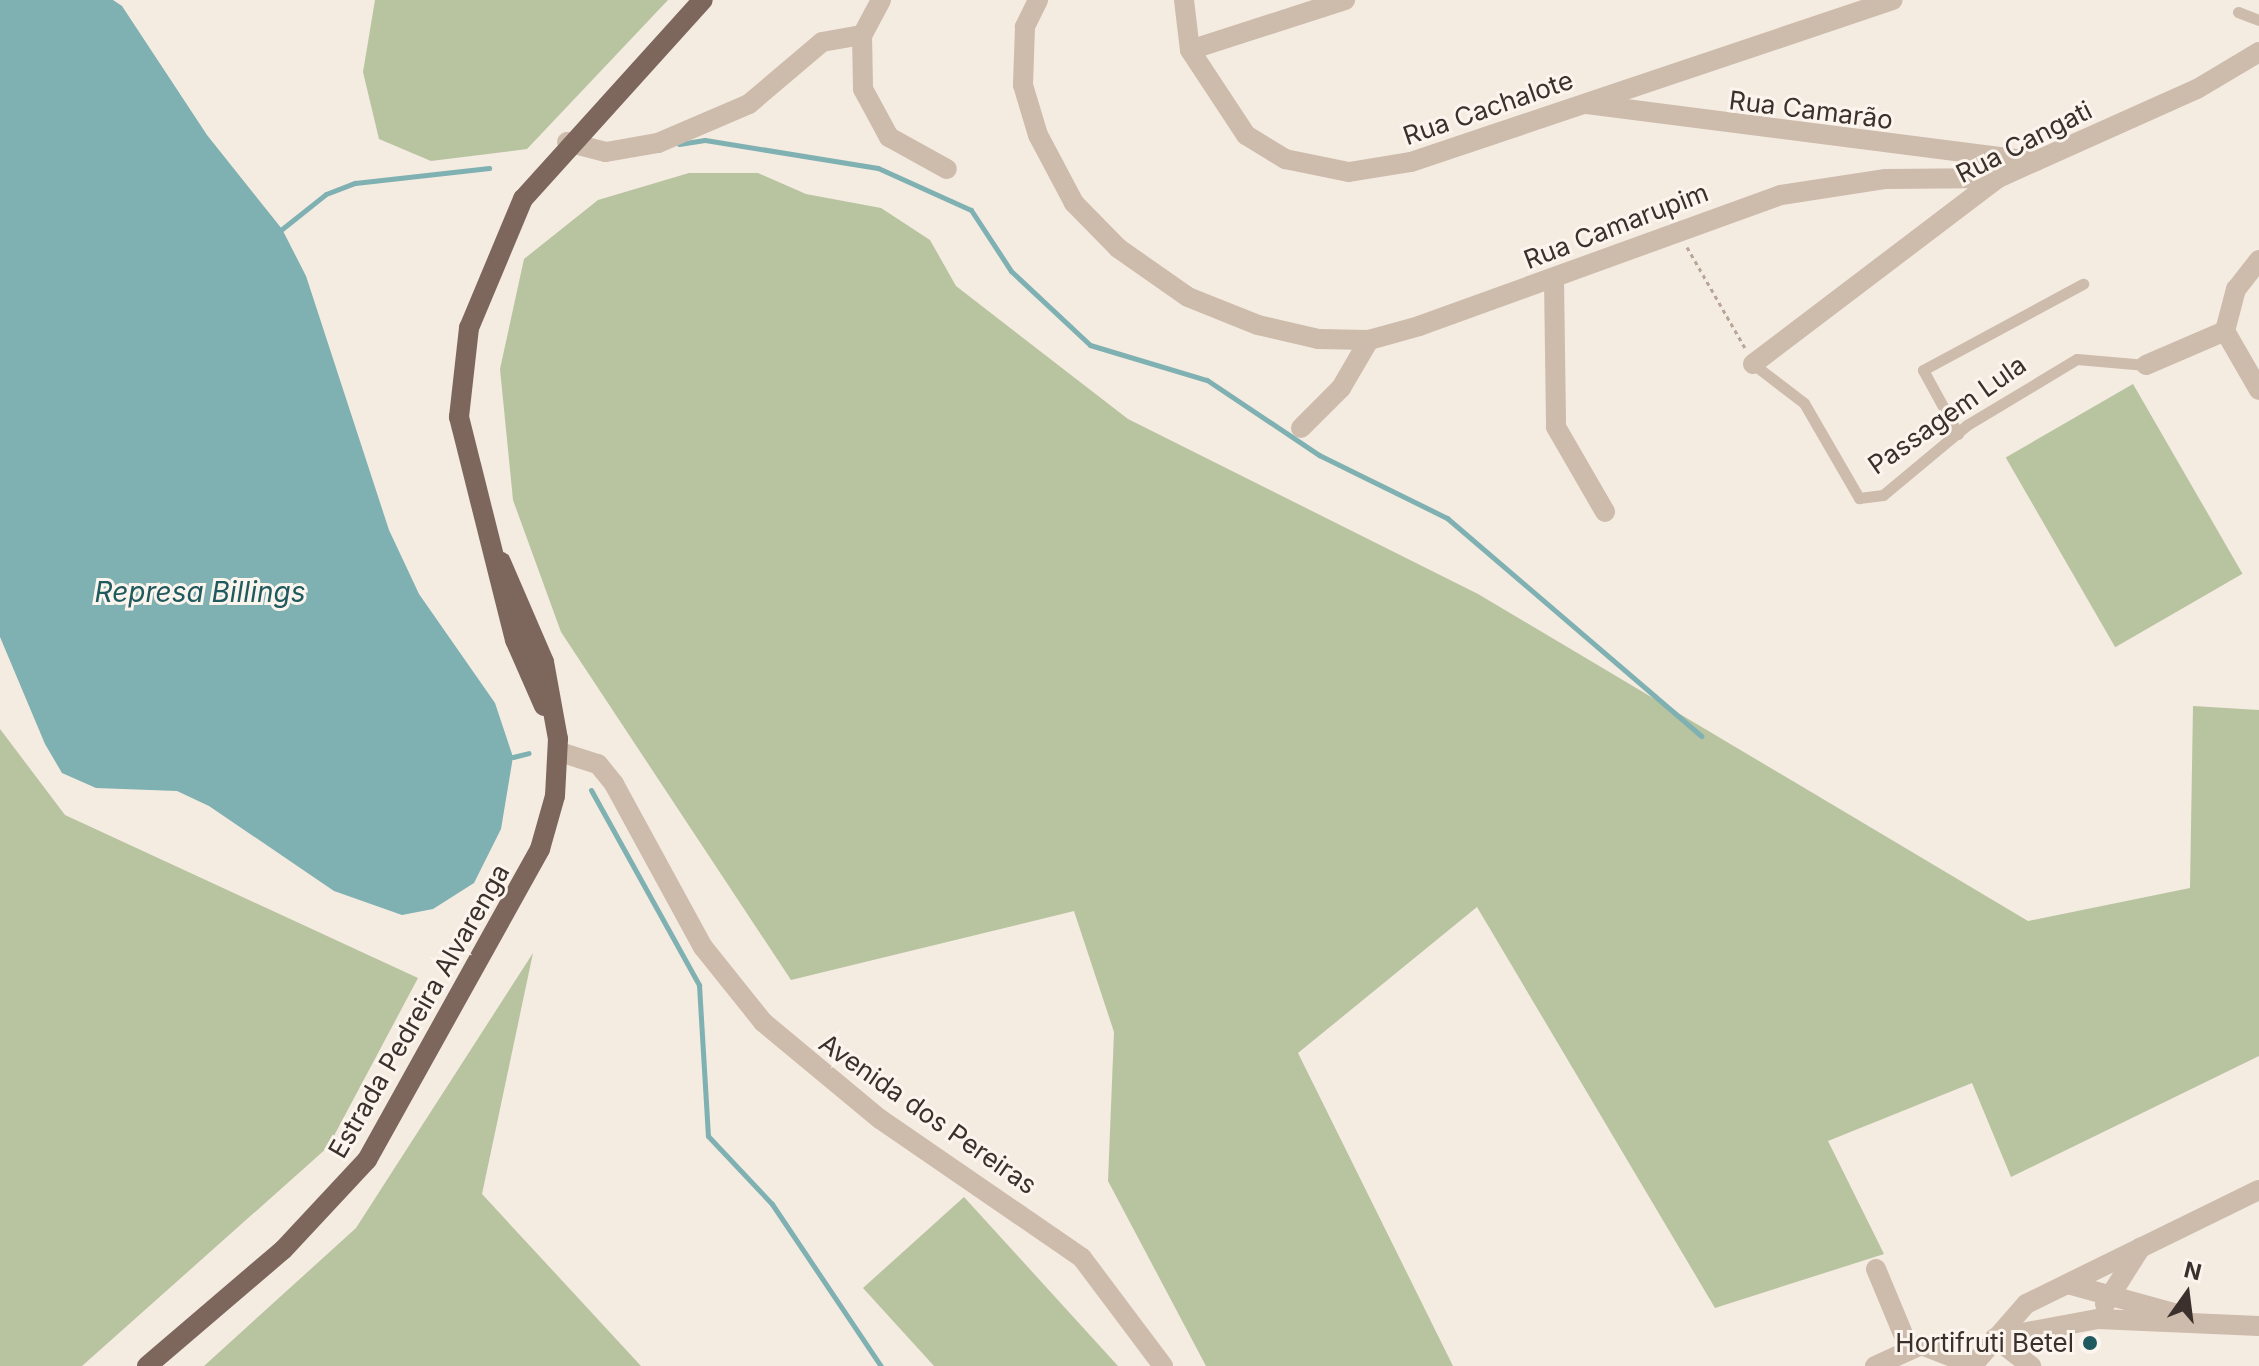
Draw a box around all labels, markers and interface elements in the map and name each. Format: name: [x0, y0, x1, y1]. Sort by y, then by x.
street label: Rua Cachalote: [1399, 64, 1577, 152]
street label: Rua Camarão: [1727, 84, 1895, 136]
street label: Rua Cangati: [1951, 94, 2097, 190]
street label: Rua Camarupim: [1519, 176, 1713, 276]
street label: Passagem Lula: [1862, 349, 2032, 481]
water label: Represa Billings: [95, 575, 305, 609]
street label: Estrada Pedreira Alvarenga: [322, 859, 516, 1163]
street label: Avenida dos Pereiras: [813, 1027, 1043, 1201]
north arrow: [2147, 1254, 2227, 1334]
text: N: [2182, 1256, 2204, 1285]
place label: Hortifruti Betel: [1895, 1327, 2074, 1359]
marker: Hortifruti Betel: [2081, 1334, 2099, 1352]

